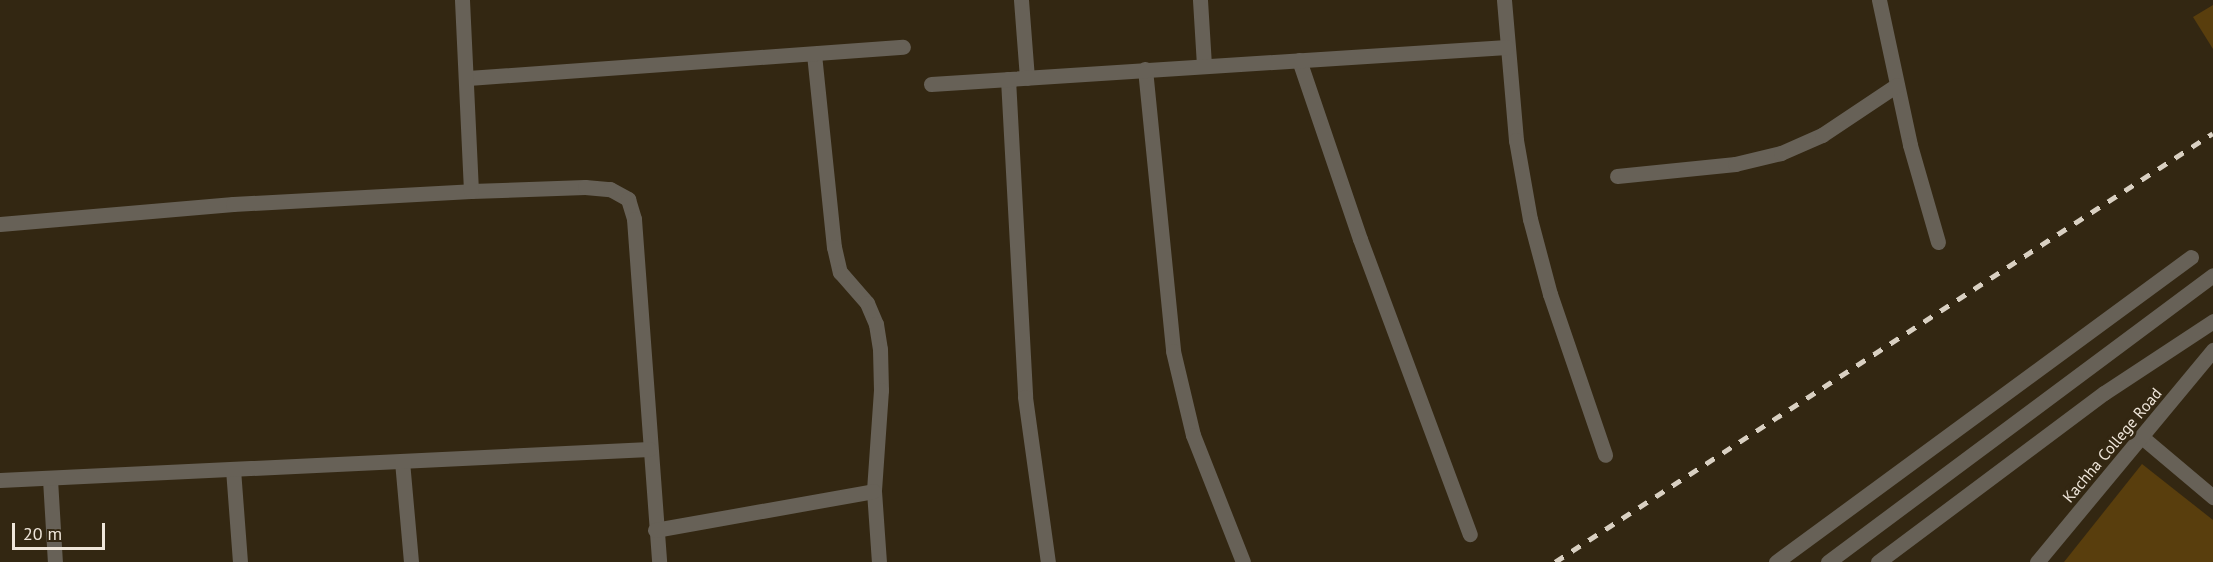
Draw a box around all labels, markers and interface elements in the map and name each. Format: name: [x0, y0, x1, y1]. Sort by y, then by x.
street label: Kachha College Road: [2059, 384, 2165, 506]
scale bar: [15, 511, 108, 549]
text: 20 m: [23, 522, 62, 545]

